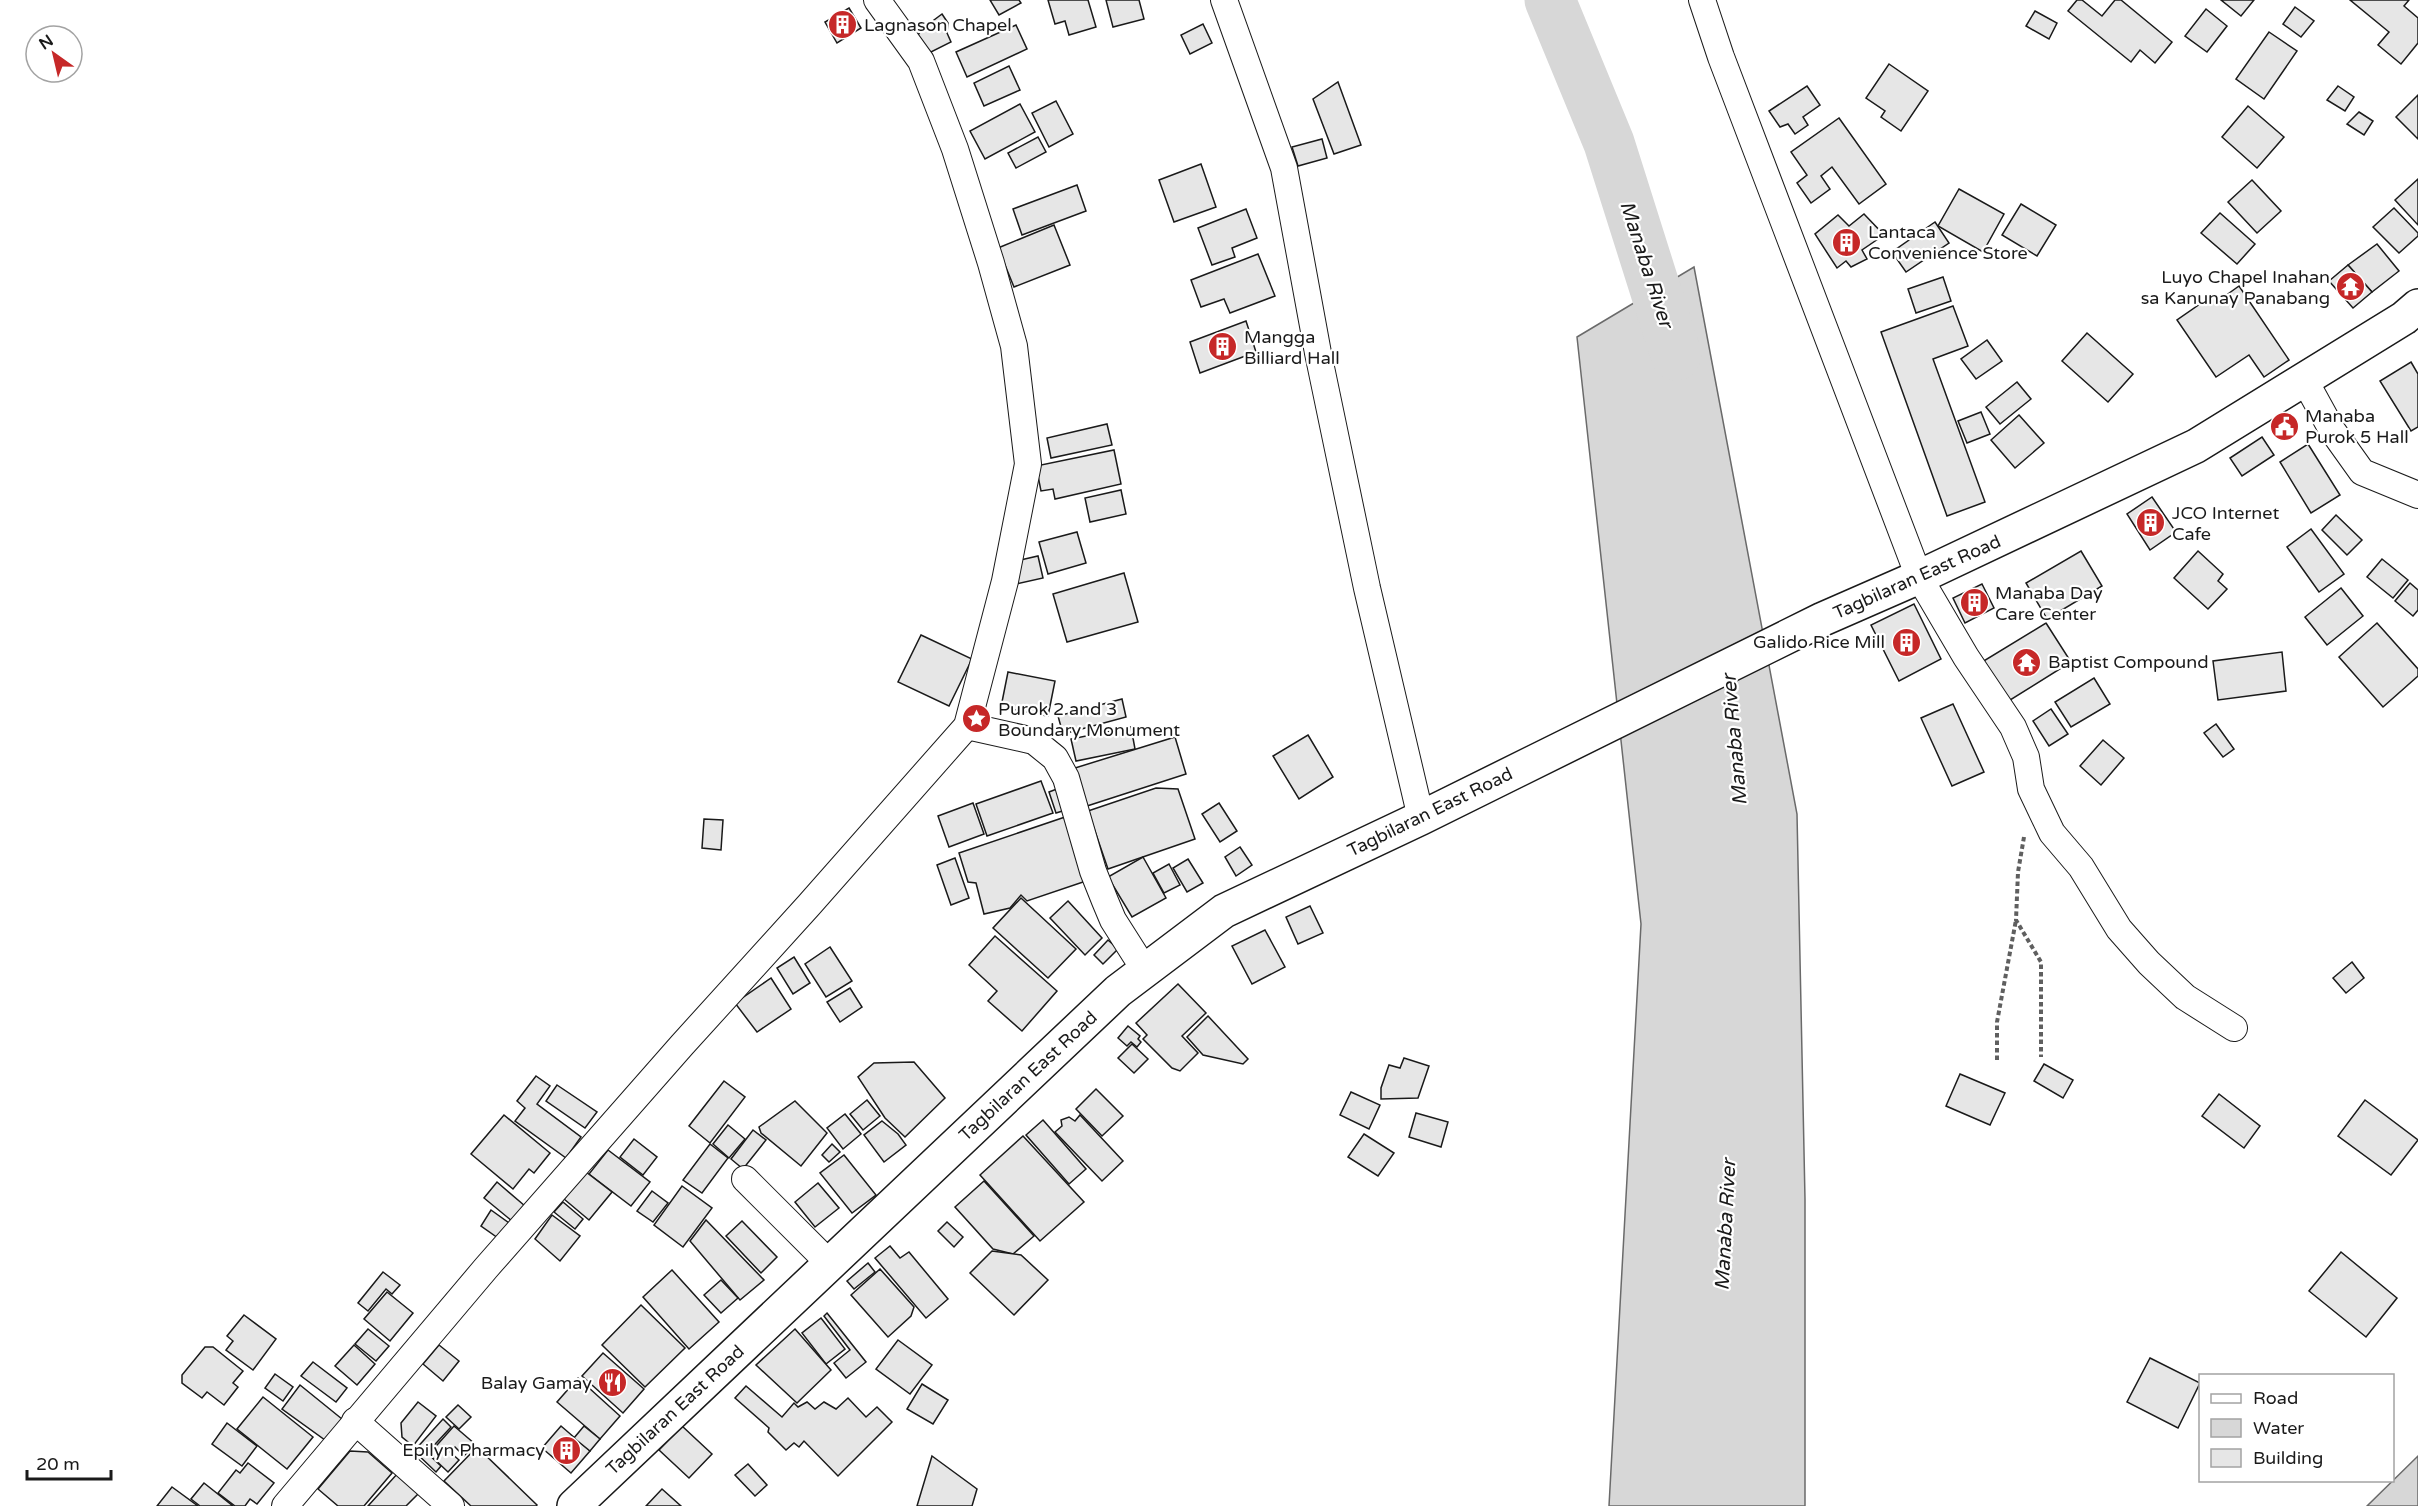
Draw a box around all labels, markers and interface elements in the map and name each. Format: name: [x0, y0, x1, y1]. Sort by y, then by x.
building icon: Lagnason Chapel: [827, 9, 859, 41]
place label: Lagnason Chapel: [864, 14, 1012, 36]
north arrow: [24, 24, 84, 84]
text: N: [35, 31, 57, 54]
water label: Manaba River: [1614, 198, 1679, 333]
place label: Lantaca Convenience Store: [1868, 221, 2028, 264]
building icon: Lantaca Convenience Store: [1831, 226, 1863, 258]
place label: Luyo Chapel Inahan sa Kanunay Panabang: [2141, 266, 2330, 309]
temple icon: Luyo Chapel Inahan sa Kanunay Panabang: [2335, 271, 2367, 303]
place label: Mangga Billiard Hall: [1244, 326, 1340, 369]
building icon: Mangga Billiard Hall: [1207, 331, 1239, 363]
place label: Manaba Purok 5 Hall: [2305, 405, 2409, 448]
public building icon: Manaba Purok 5 Hall: [2268, 410, 2300, 442]
place label: JCO Internet Cafe: [2172, 502, 2280, 545]
building icon: JCO Internet Cafe: [2135, 507, 2167, 539]
street label: Tagbilaran East Road: [1830, 530, 2004, 624]
place label: Manaba Day Care Center: [1995, 582, 2103, 625]
building icon: Manaba Day Care Center: [1958, 587, 1990, 619]
building icon: Galido Rice Mill: [1890, 626, 1922, 658]
place label: Galido Rice Mill: [1753, 631, 1885, 653]
temple icon: Baptist Compound: [2011, 646, 2043, 678]
place label: Baptist Compound: [2048, 651, 2209, 673]
water label: Manaba River: [1717, 671, 1753, 807]
place label: Purok 2 and 3 Boundary Monument: [998, 698, 1180, 741]
place icon: Purok 2 and 3 Boundary Monument: [961, 703, 993, 735]
street label: Tagbilaran East Road: [1344, 762, 1516, 862]
street label: Tagbilaran East Road: [954, 1006, 1102, 1146]
water label: Manaba River: [1711, 1156, 1742, 1291]
street label: Tagbilaran East Road: [601, 1340, 749, 1480]
restaurant icon: Balay Gamay: [597, 1367, 629, 1399]
place label: Balay Gamay: [481, 1372, 592, 1394]
legend: [2199, 1374, 2394, 1482]
text: Road: [2253, 1387, 2298, 1409]
text: Water: [2253, 1417, 2304, 1439]
building icon: Epilyn Pharmacy: [550, 1434, 582, 1466]
place label: Epilyn Pharmacy: [402, 1439, 545, 1461]
scale bar: [27, 1443, 111, 1481]
text: Building: [2253, 1447, 2323, 1469]
text: 20 m: [36, 1453, 80, 1475]

